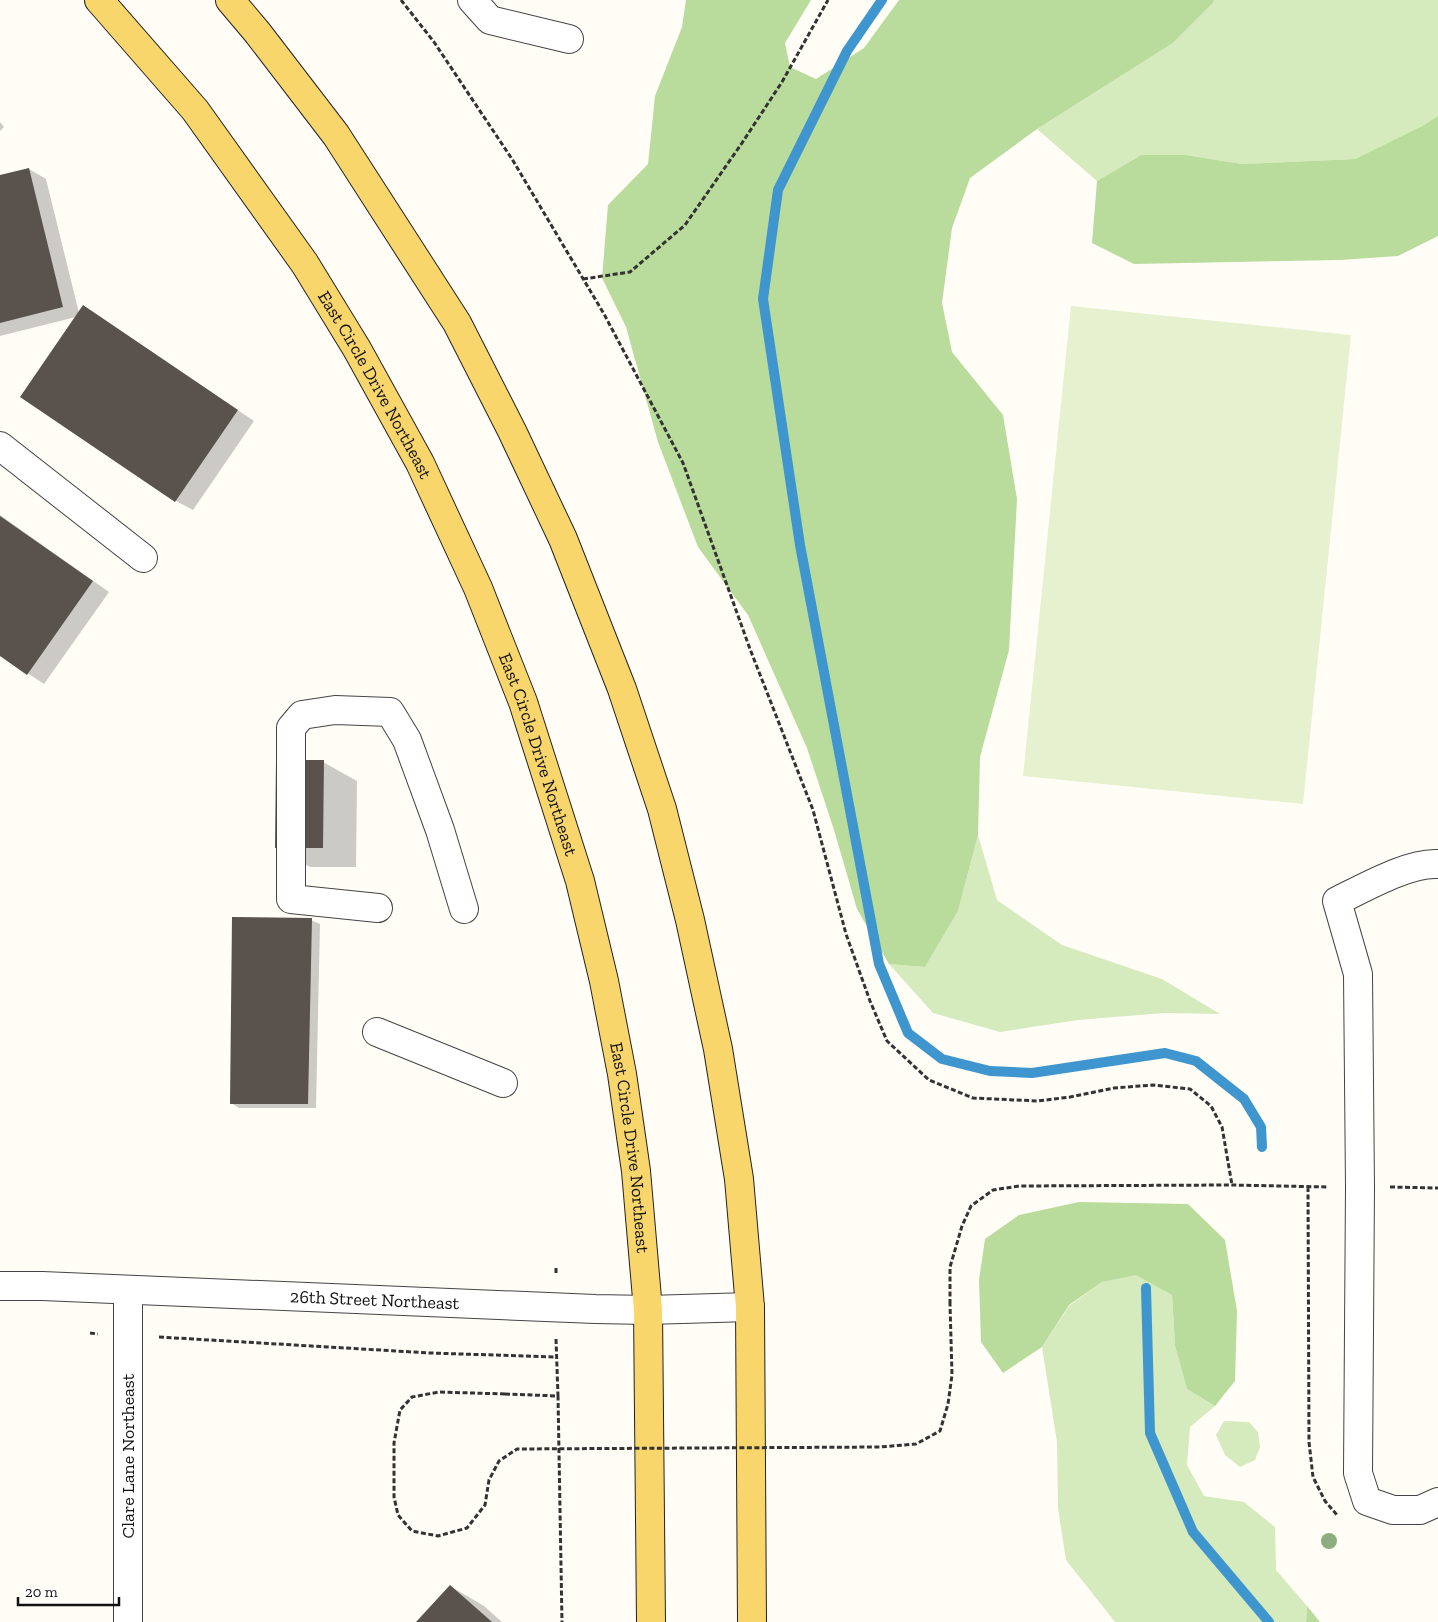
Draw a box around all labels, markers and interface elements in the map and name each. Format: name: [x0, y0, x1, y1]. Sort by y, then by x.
street label: East Circle Drive Northeast: [313, 287, 437, 483]
street label: East Circle Drive Northeast: [494, 650, 582, 859]
street label: East Circle Drive Northeast: [605, 1040, 654, 1254]
street label: 26th Street Northeast: [290, 1285, 460, 1314]
street label: Clare Lane Northeast: [117, 1373, 139, 1538]
scale bar: [18, 1574, 119, 1606]
text: 20 m: [25, 1583, 58, 1601]

